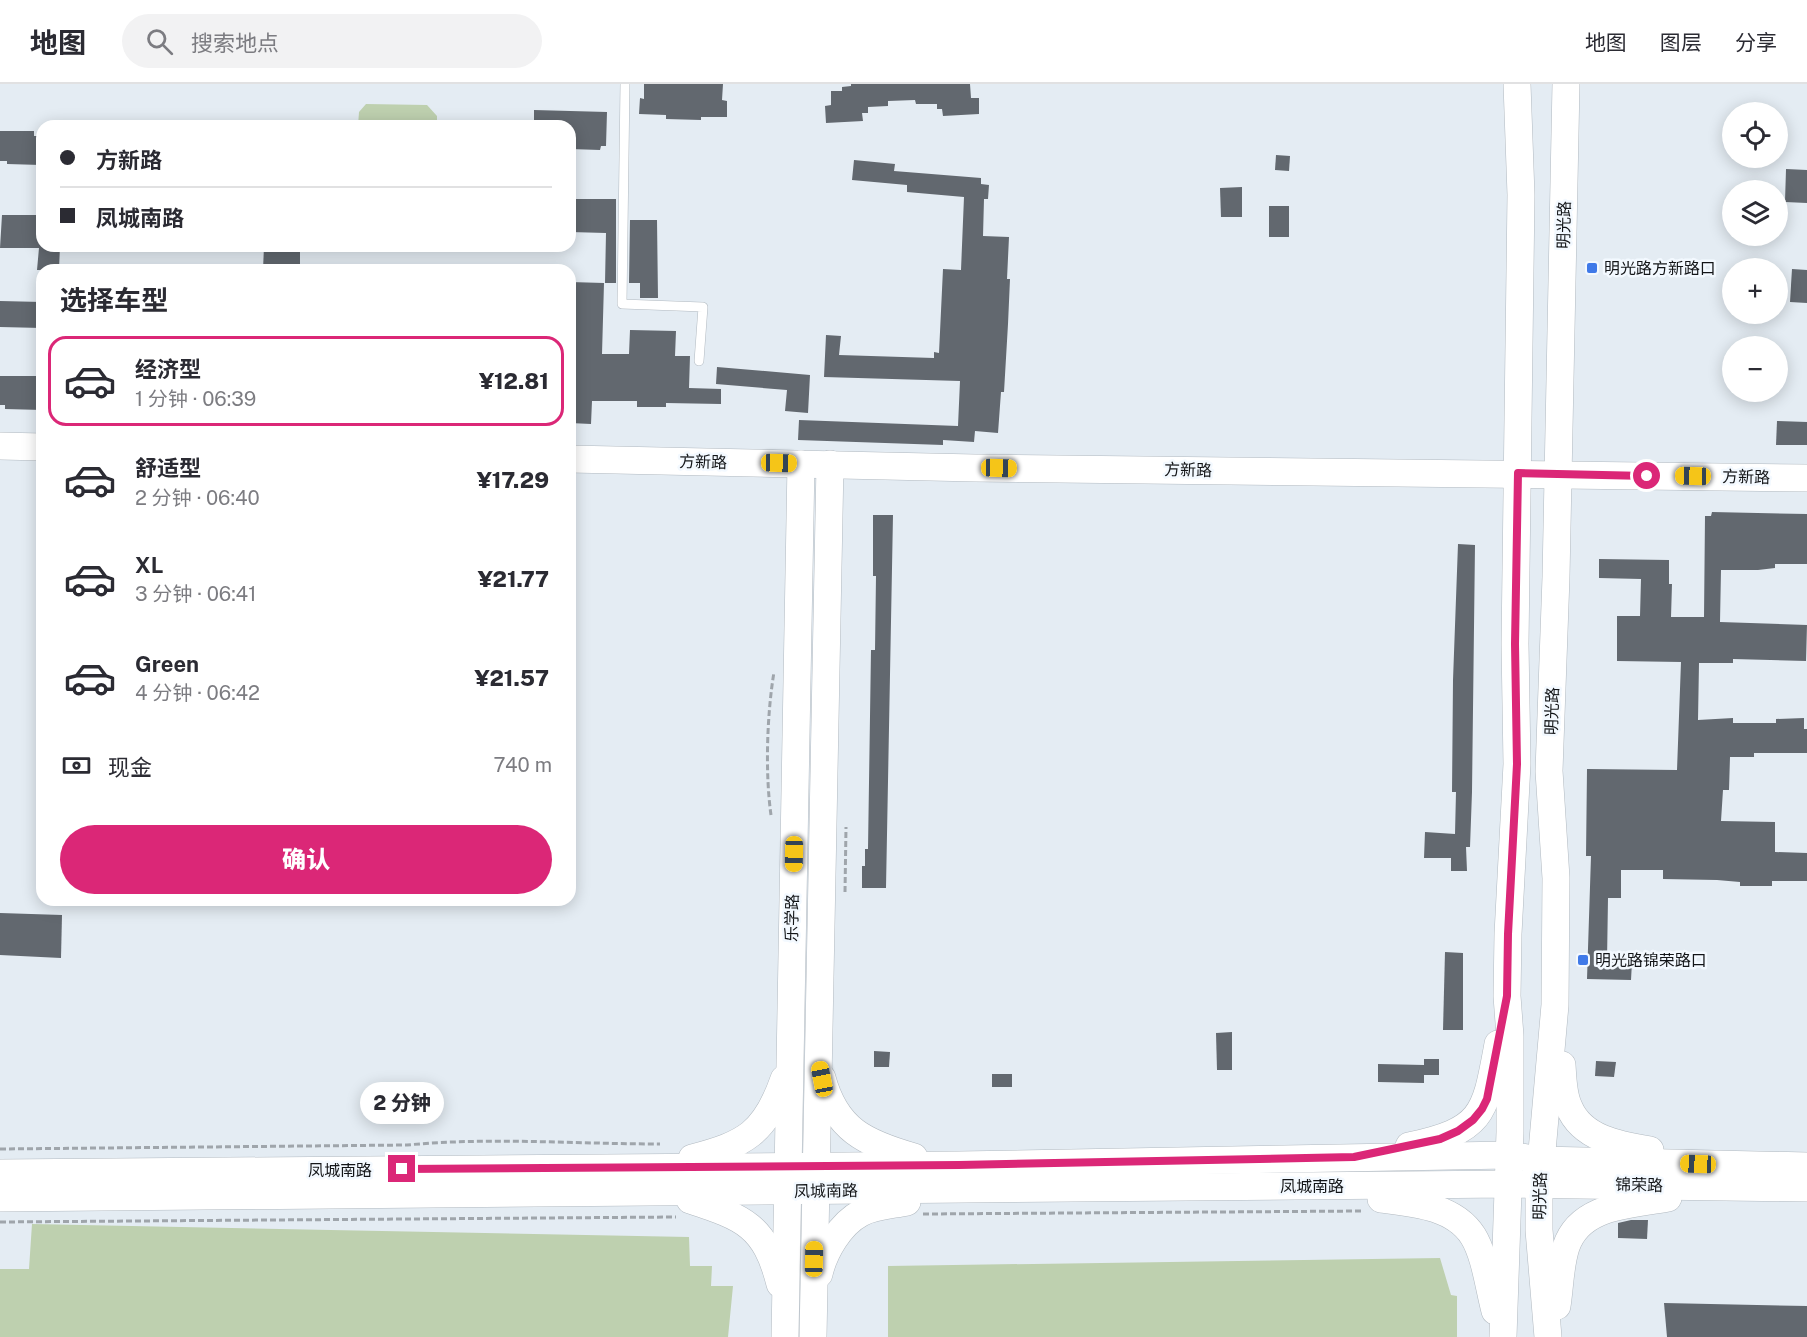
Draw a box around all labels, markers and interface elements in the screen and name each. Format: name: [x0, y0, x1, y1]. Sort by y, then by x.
search box: [122, 14, 542, 68]
icon: search: [143, 25, 176, 58]
text: 地图: [30, 26, 86, 59]
text: 搜索地点: [191, 30, 279, 56]
text: 地图: [1585, 30, 1627, 55]
text: 图层: [1660, 30, 1702, 55]
text: 分享: [1735, 30, 1777, 55]
map controls: [1722, 102, 1788, 402]
button: locate: [1722, 102, 1788, 168]
text: 方新路: [96, 147, 162, 173]
button: layers: [1722, 180, 1788, 246]
street label: 明光路: [1554, 201, 1574, 249]
text: 凤城南路: [96, 205, 184, 231]
button: +: [1722, 258, 1788, 324]
place label: 明光路方新路口: [1604, 259, 1716, 278]
marker: 明光路方新路口: [1585, 261, 1599, 275]
text: 选择车型: [60, 284, 168, 316]
button: −: [1722, 336, 1788, 402]
icon: car: [63, 354, 117, 408]
text: 经济型: [135, 356, 201, 382]
text: ¥12.81: [479, 368, 549, 394]
text: 1 分钟 · 06:39: [135, 387, 256, 411]
street label: 方新路: [679, 452, 727, 472]
icon: car: [63, 453, 117, 507]
car: [761, 454, 797, 472]
text: 舒适型: [135, 455, 201, 481]
car: [981, 459, 1017, 477]
street label: 方新路: [1164, 460, 1212, 480]
route start: [1633, 462, 1660, 489]
text: ¥17.29: [477, 467, 549, 493]
car: [1675, 467, 1711, 485]
street label: 方新路: [1722, 467, 1770, 487]
text: 2 分钟 · 06:40: [135, 486, 260, 510]
icon: car: [63, 552, 117, 606]
text: XL: [135, 552, 163, 578]
text: ¥21.77: [478, 566, 549, 592]
text: 3 分钟 · 06:41: [135, 582, 256, 606]
icon: car: [63, 651, 117, 705]
text: Green: [135, 651, 199, 677]
text: ¥21.57: [474, 665, 549, 691]
text: 4 分钟 · 06:42: [135, 681, 260, 705]
street label: 明光路: [1542, 687, 1562, 735]
icon: cash: [60, 749, 93, 782]
text: 740 m: [494, 753, 552, 777]
text: 现金: [108, 754, 152, 780]
button: 确认: [60, 825, 552, 894]
car: [785, 836, 803, 872]
street label: 乐学路: [782, 894, 802, 942]
place label: 明光路锦荣路口: [1595, 951, 1707, 970]
marker: 明光路锦荣路口: [1576, 953, 1590, 967]
car: [810, 1060, 834, 1098]
callout: 2 分钟: [360, 1082, 444, 1124]
text: 2 分钟: [373, 1091, 431, 1115]
car: [1680, 1154, 1716, 1174]
route end: [388, 1155, 415, 1182]
street label: 凤城南路: [308, 1161, 372, 1180]
street label: 明光路: [1530, 1172, 1550, 1220]
street label: 锦荣路: [1615, 1175, 1663, 1195]
street label: 凤城南路: [1280, 1177, 1344, 1196]
street label: 凤城南路: [794, 1181, 858, 1201]
car: [805, 1241, 823, 1277]

